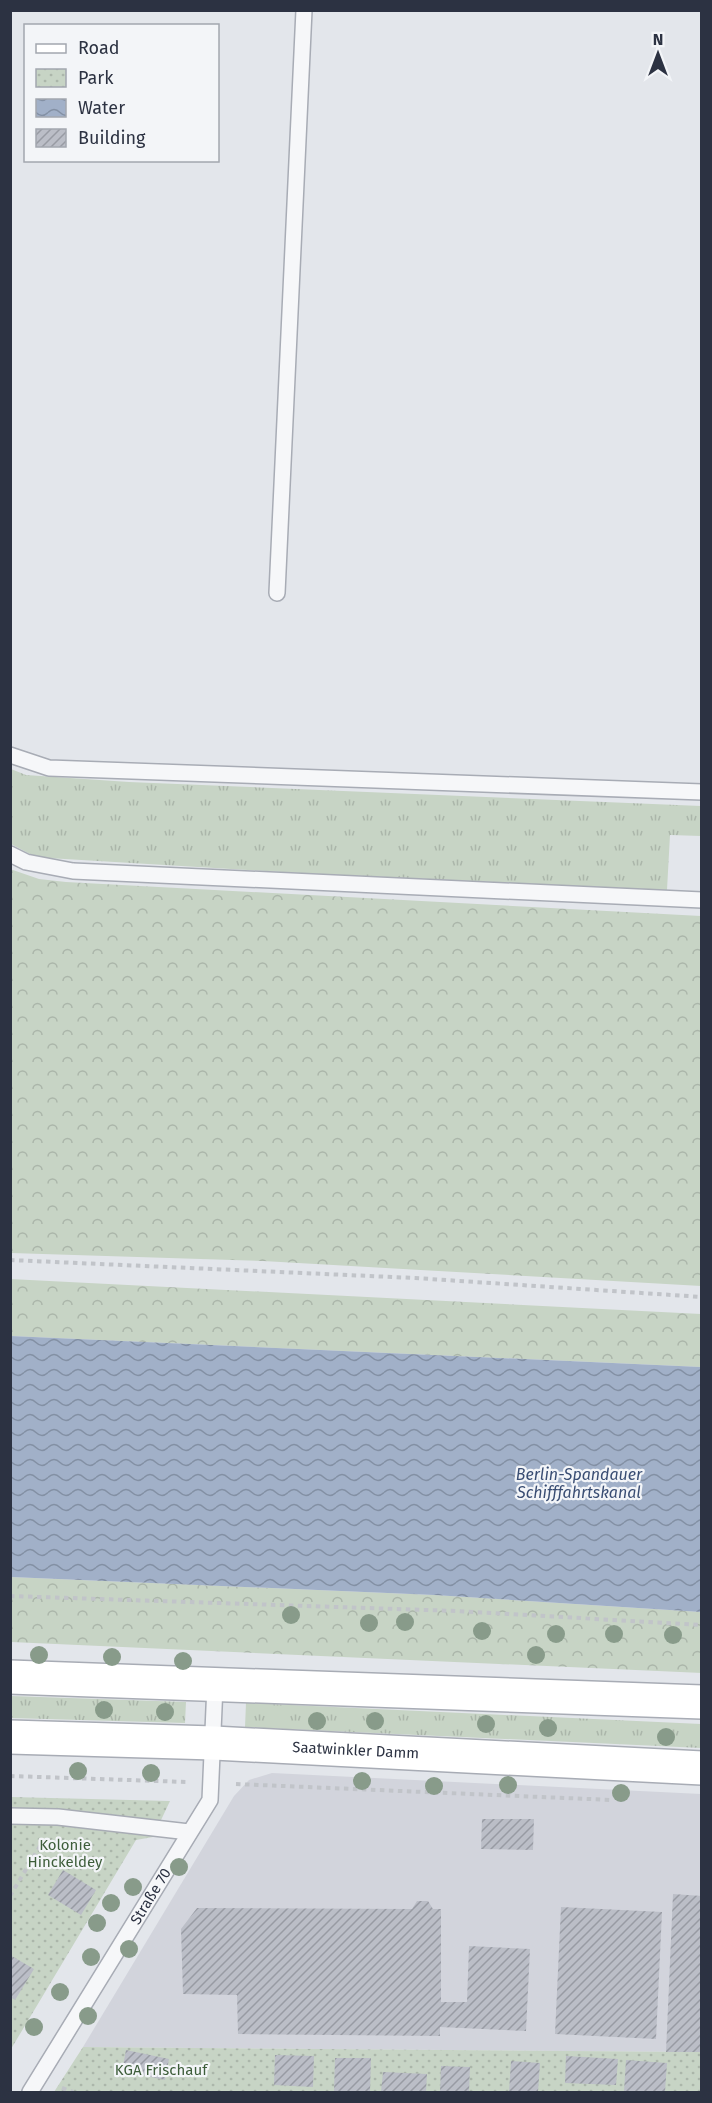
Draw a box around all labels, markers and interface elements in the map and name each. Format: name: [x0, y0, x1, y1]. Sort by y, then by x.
legend: [24, 24, 219, 162]
north arrow: [628, 24, 688, 84]
text: N: [653, 30, 663, 49]
text: Road: [78, 37, 120, 59]
text: Park: [78, 67, 114, 89]
text: Water: [78, 97, 125, 119]
text: Building: [78, 127, 146, 149]
water label: Berlin-Spandauer Schifffahrtskanal: [516, 1465, 643, 1502]
street label: Saatwinkler Damm: [292, 1738, 420, 1762]
park label: Kolonie Hinckeldey: [28, 1836, 103, 1871]
street label: Straße 70: [127, 1865, 175, 1928]
park label: KGA Frischauf: [115, 2061, 208, 2079]

